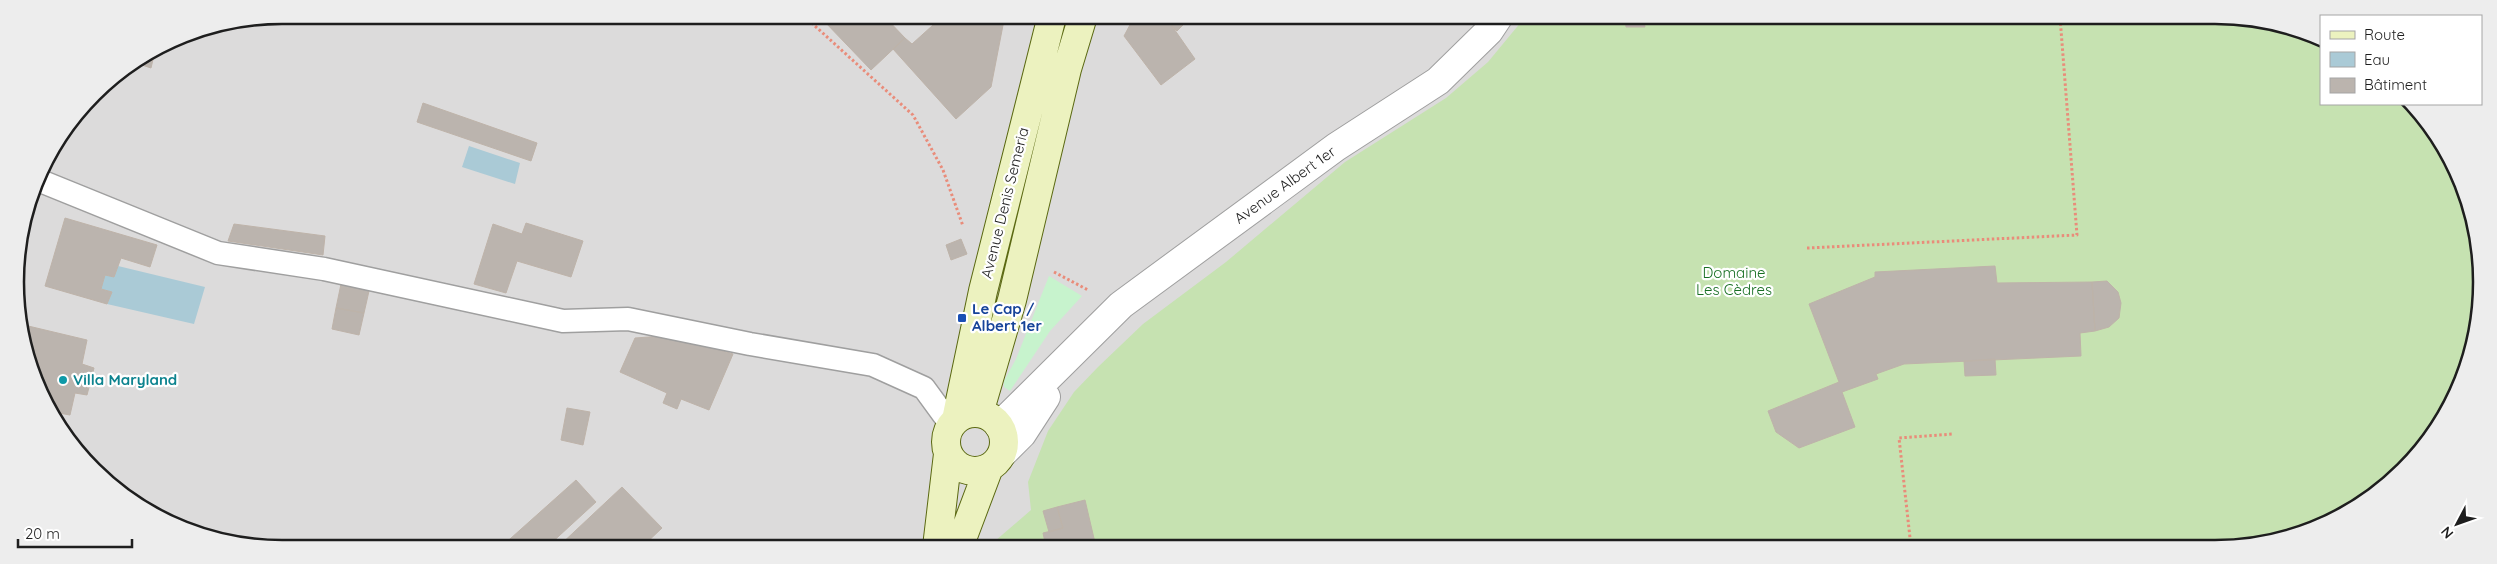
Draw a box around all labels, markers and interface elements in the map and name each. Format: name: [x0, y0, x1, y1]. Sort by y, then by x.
legend: [2320, 15, 2482, 105]
text: Route: [2364, 25, 2405, 44]
text: Eau: [2364, 50, 2390, 69]
text: Bâtiment: [2364, 75, 2427, 94]
street label: Avenue Denis Semeria: [977, 125, 1032, 280]
street label: Avenue Albert 1er: [1230, 141, 1339, 228]
park label: Domaine Les Cèdres: [1696, 263, 1772, 299]
place label: Le Cap / Albert 1er: [972, 299, 1042, 335]
marker: Le Cap / Albert 1er: [956, 312, 968, 324]
place label: Villa Maryland: [73, 370, 177, 389]
marker: Villa Maryland: [57, 374, 69, 386]
north arrow: [2432, 499, 2482, 549]
scale bar: [18, 516, 131, 548]
text: N: [2437, 523, 2457, 542]
text: 20 m: [25, 524, 60, 543]

